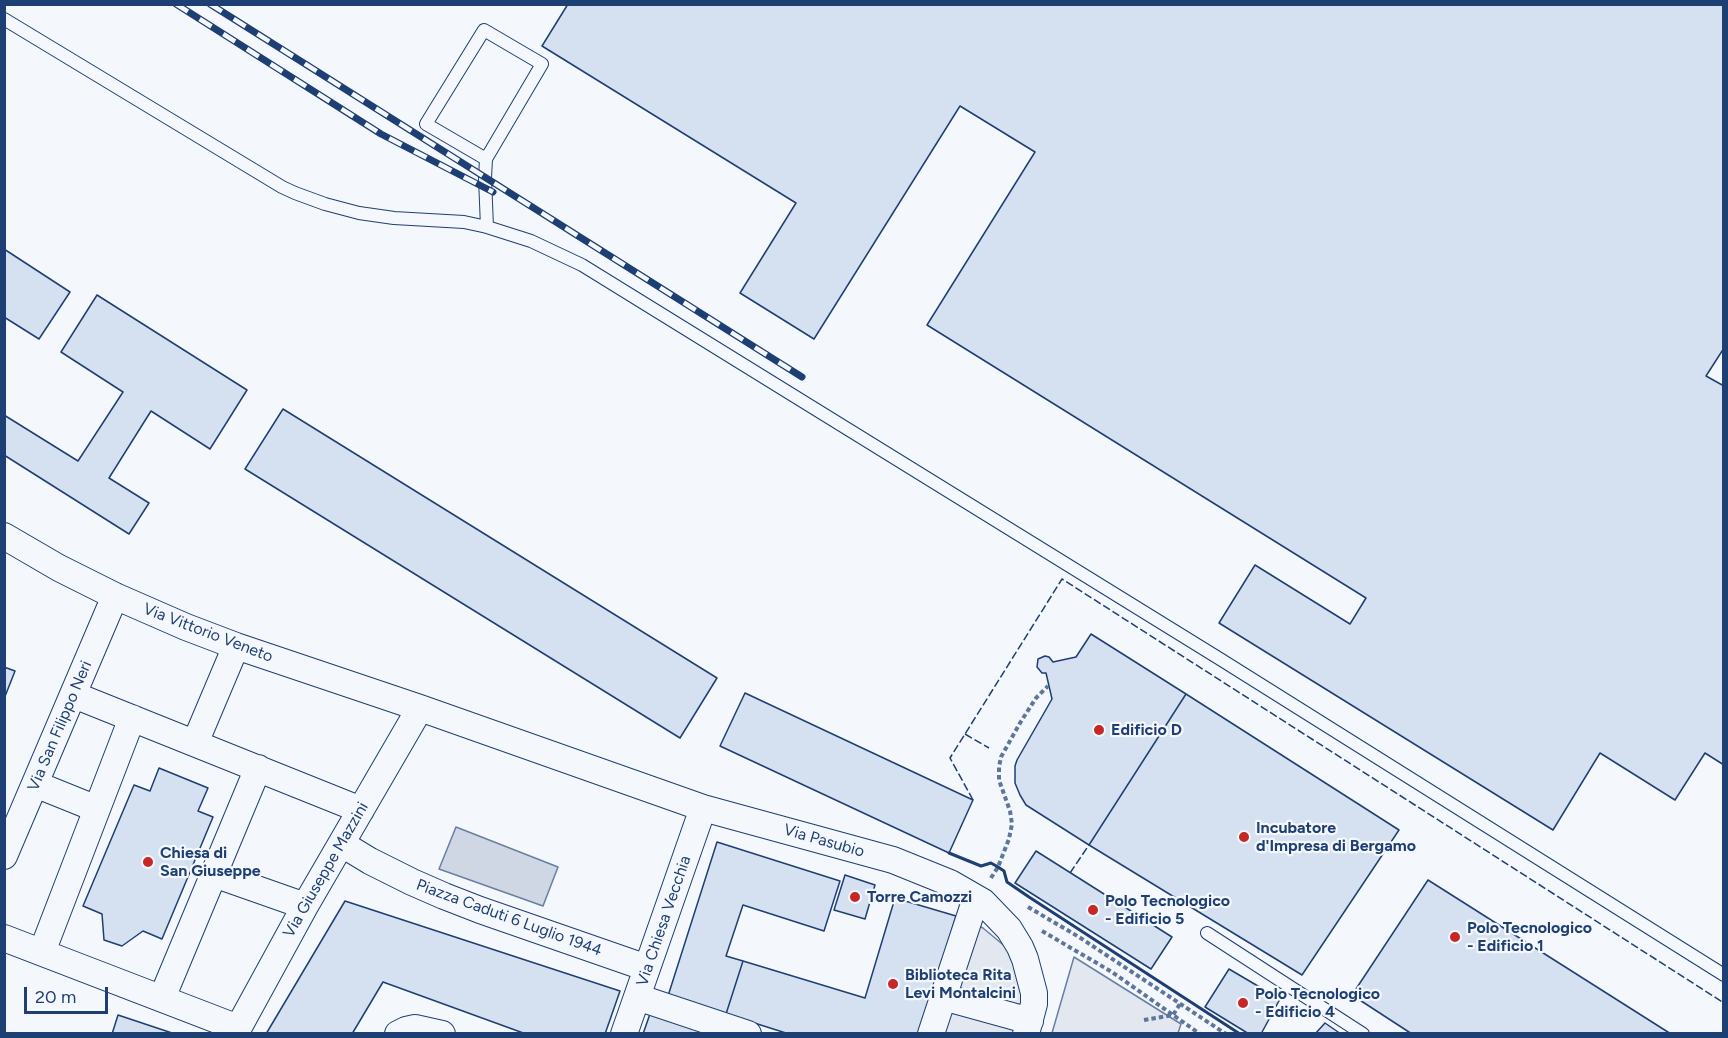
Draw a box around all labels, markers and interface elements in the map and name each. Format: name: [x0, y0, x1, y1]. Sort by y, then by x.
street label: Via Vittorio Veneto: [140, 599, 276, 667]
street label: Via San Filippo Neri: [24, 658, 96, 794]
place label: Edificio D: [1111, 720, 1182, 740]
marker: Edificio D: [1092, 723, 1106, 737]
street label: Via Giuseppe Mazzini: [279, 799, 373, 941]
place label: Incubatore d'Impresa di Bergamo: [1256, 818, 1416, 856]
street label: Via Pasubio: [781, 820, 867, 862]
marker: Incubatore d'Impresa di Bergamo: [1237, 830, 1251, 844]
place label: Chiesa di San Giuseppe: [160, 843, 261, 881]
street label: Via Chiesa Vecchia: [633, 853, 695, 989]
marker: Chiesa di San Giuseppe: [141, 855, 155, 869]
street label: Piazza Caduti 6 Luglio 1944: [413, 875, 605, 961]
place label: Torre Camozzi: [867, 887, 972, 907]
marker: Torre Camozzi: [848, 890, 862, 904]
place label: Polo Tecnologico - Edificio 5: [1105, 891, 1230, 929]
marker: Polo Tecnologico - Edificio 5: [1086, 903, 1100, 917]
place label: Polo Tecnologico - Edificio 1: [1467, 918, 1592, 956]
marker: Polo Tecnologico - Edificio 1: [1448, 930, 1462, 944]
place label: Biblioteca Rita Levi Montalcini: [905, 965, 1016, 1003]
scale bar: [27, 975, 111, 1013]
marker: Biblioteca Rita Levi Montalcini: [886, 977, 900, 991]
place label: Polo Tecnologico - Edificio 4: [1255, 984, 1380, 1022]
text: 20 m: [35, 986, 76, 1008]
marker: Polo Tecnologico - Edificio 4: [1236, 996, 1250, 1010]

